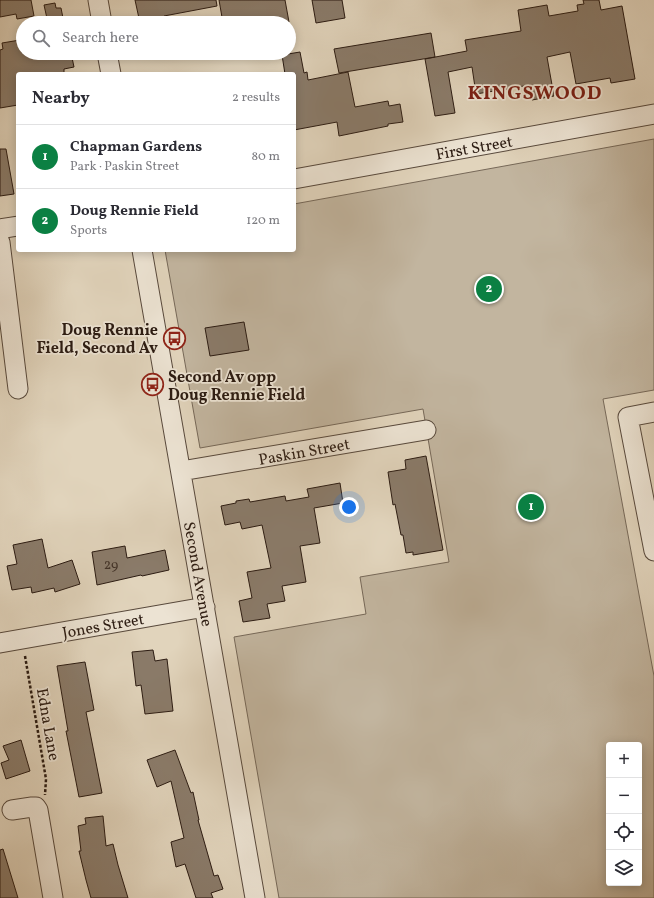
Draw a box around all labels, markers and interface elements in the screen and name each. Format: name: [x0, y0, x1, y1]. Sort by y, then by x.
search box: [16, 16, 296, 60]
icon: search: [30, 27, 52, 49]
text: Search here: [62, 28, 139, 49]
district label: KINGSWOOD: [468, 80, 602, 108]
text: Nearby: [32, 87, 90, 110]
text: 2 results: [232, 89, 280, 107]
street label: First Street: [434, 131, 515, 167]
text: Chapman Gardens: [70, 137, 202, 158]
text: 1: [42, 148, 48, 166]
text: 80 m: [251, 148, 280, 166]
text: Park · Paskin Street: [70, 158, 179, 176]
text: Doug Rennie Field: [70, 201, 199, 222]
text: 2: [42, 212, 48, 230]
text: 120 m: [246, 212, 280, 230]
text: Sports: [70, 222, 107, 240]
pin: 2: [476, 274, 502, 304]
place label: Doug Rennie Field, Second Av: [36, 320, 158, 360]
bus stop icon: Doug Rennie Field, Second Av: [161, 325, 187, 351]
place label: Second Av opp Doug Rennie Field: [168, 367, 305, 407]
bus stop icon: Second Av opp Doug Rennie Field: [140, 372, 166, 398]
street label: Paskin Street: [257, 434, 352, 472]
pin: 1: [518, 492, 544, 522]
your location: [339, 497, 359, 517]
street label: Second Avenue: [177, 520, 217, 629]
house number: 29: [104, 556, 118, 575]
street label: Jones Street: [61, 609, 146, 645]
street label: Edna Lane: [30, 686, 64, 762]
map controls: [606, 742, 642, 886]
button: +: [606, 742, 642, 778]
button: −: [606, 778, 642, 814]
button: locate: [606, 814, 642, 850]
button: layers: [606, 850, 642, 886]

